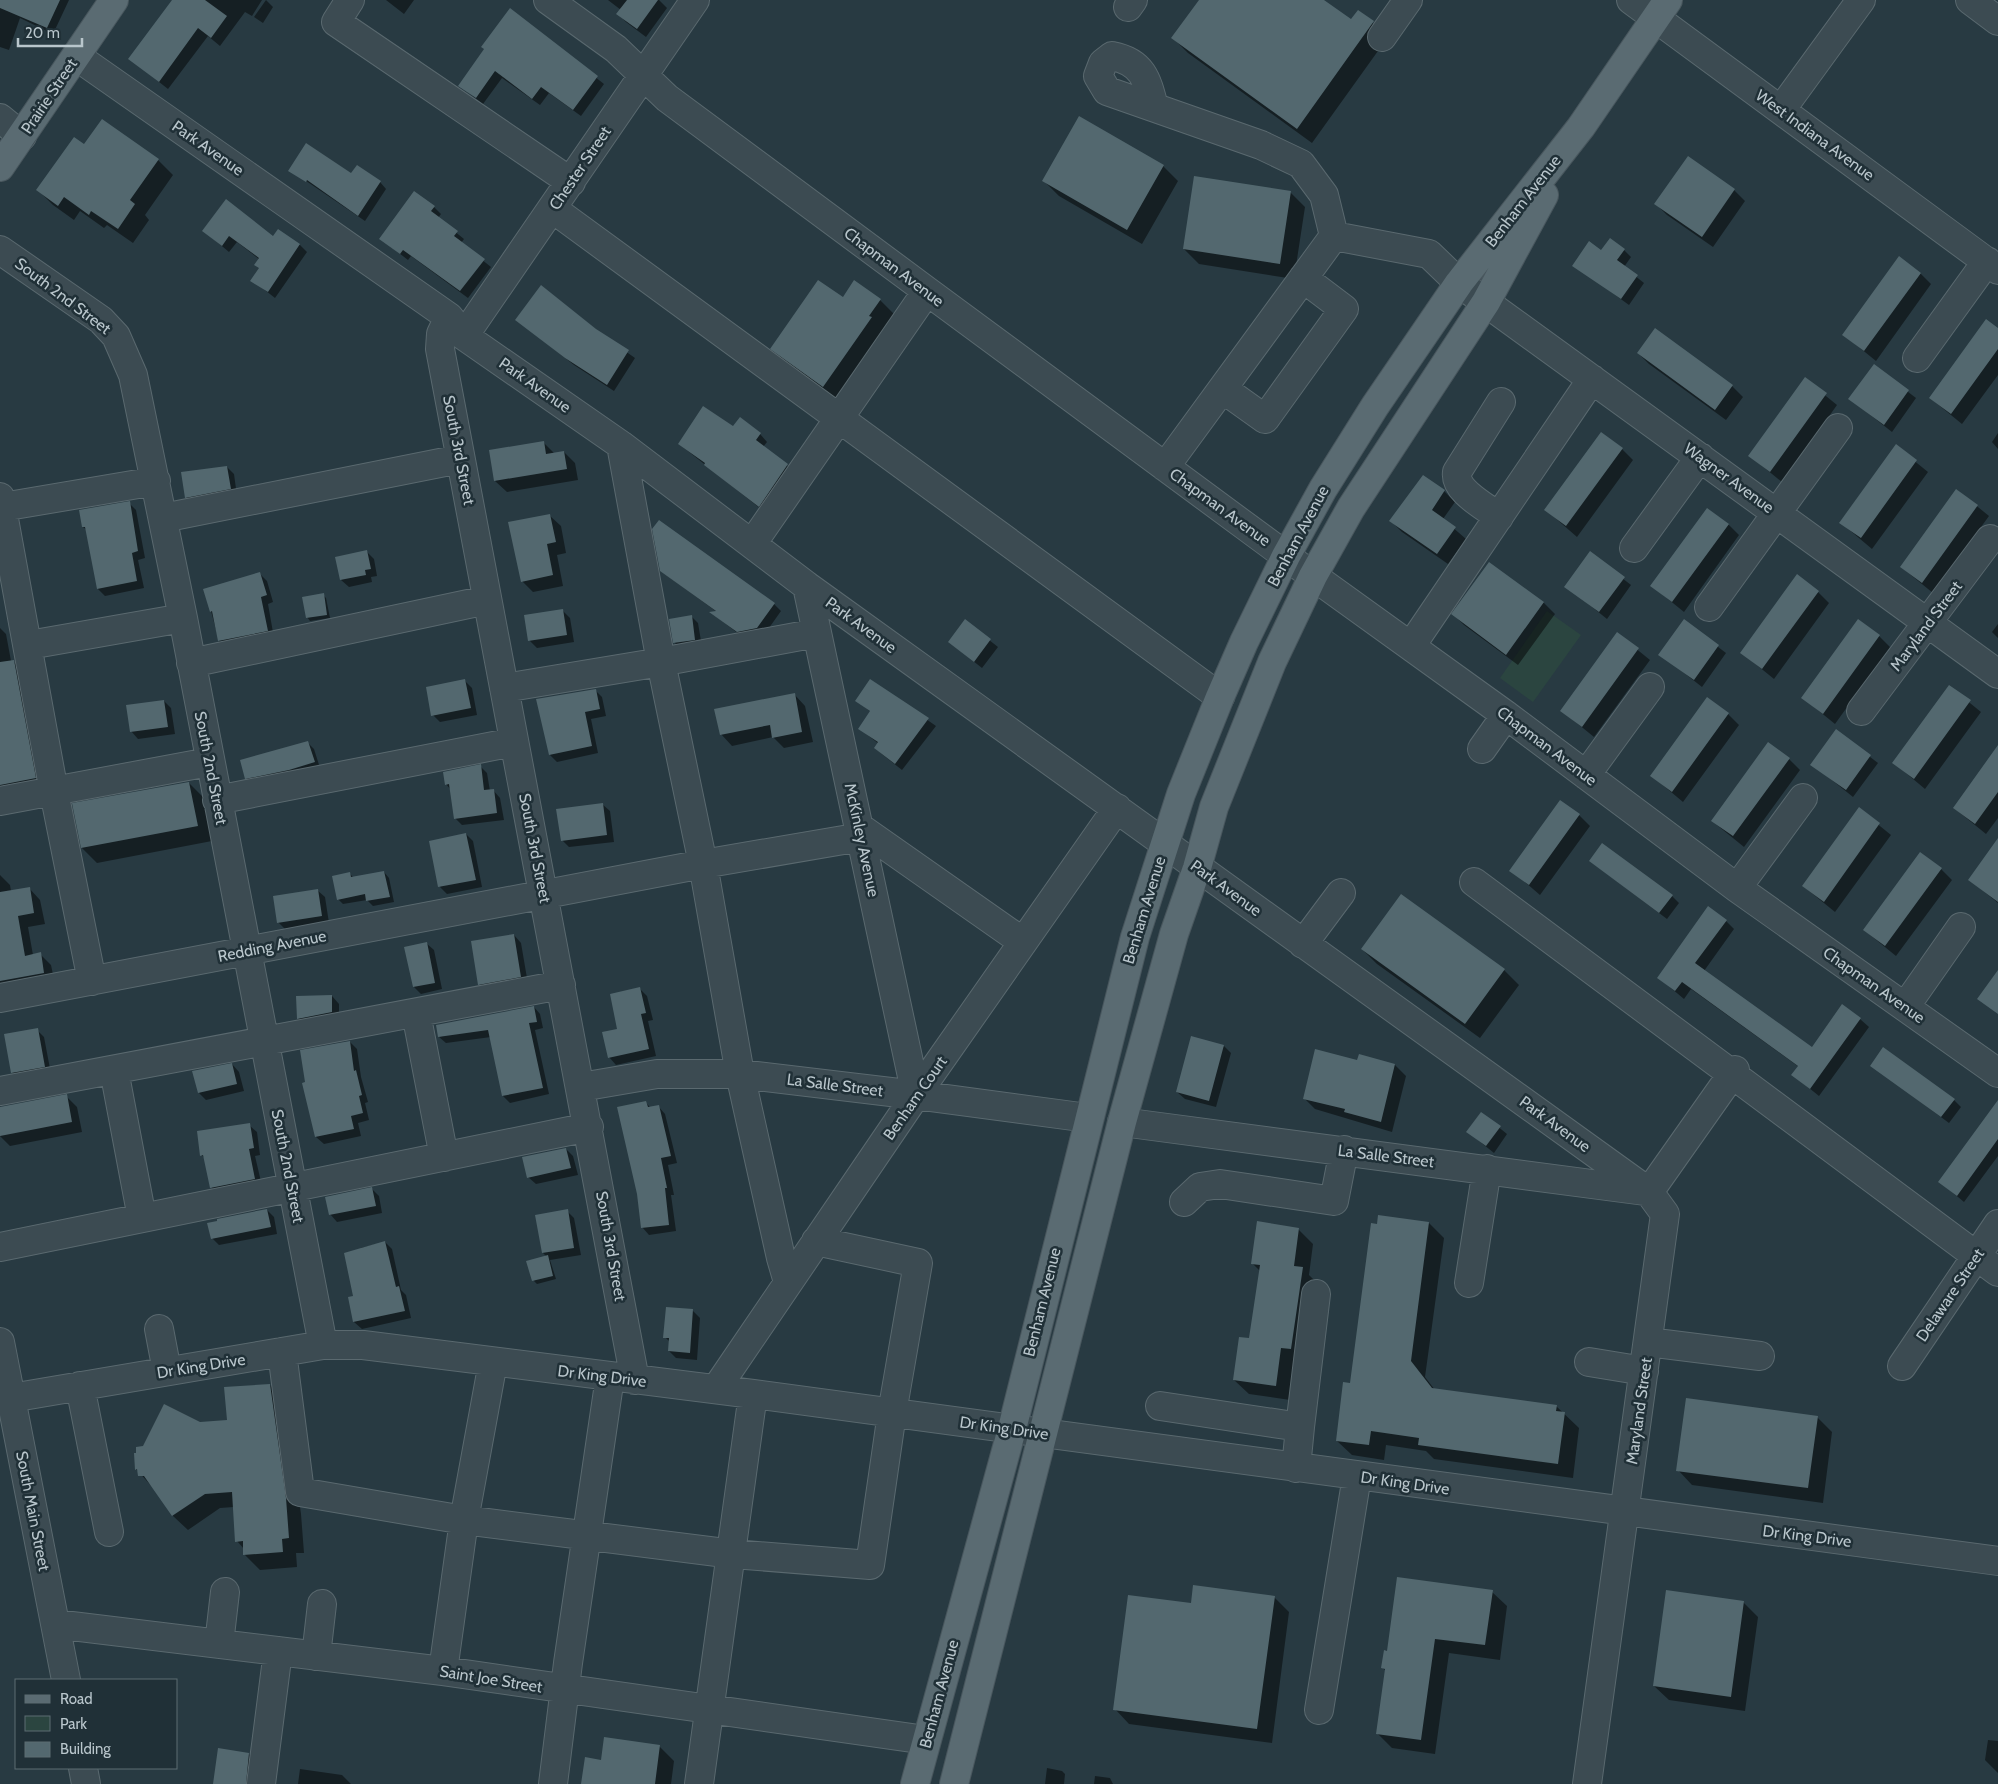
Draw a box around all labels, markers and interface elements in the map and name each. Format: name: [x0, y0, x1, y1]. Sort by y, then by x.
scale bar: [18, 15, 81, 47]
text: 20 m: [25, 24, 60, 42]
street label: Prairie Street: [17, 54, 81, 137]
street label: West Indiana Avenue: [1752, 86, 1878, 184]
street label: Park Avenue: [168, 116, 248, 180]
street label: Chester Street: [545, 122, 615, 213]
street label: Benham Avenue: [1481, 151, 1565, 251]
street label: Chapman Avenue: [840, 223, 948, 311]
street label: South 2nd Street: [11, 254, 115, 339]
street label: Park Avenue: [495, 353, 575, 417]
street label: South 3rd Street: [439, 394, 479, 507]
street label: Wagner Avenue: [1680, 439, 1778, 517]
street label: Chapman Avenue: [1166, 464, 1274, 550]
street label: Benham Avenue: [1263, 482, 1333, 590]
street label: Maryland Street: [1886, 577, 1966, 675]
street label: Park Avenue: [822, 593, 900, 657]
street label: Chapman Avenue: [1493, 702, 1601, 790]
street label: South 2nd Street: [191, 710, 231, 827]
street label: McKinley Avenue: [841, 781, 883, 899]
street label: South 3rd Street: [515, 792, 555, 905]
street label: Benham Avenue: [1119, 854, 1169, 966]
street label: Park Avenue: [1187, 856, 1265, 920]
street label: Redding Avenue: [216, 926, 328, 966]
street label: Chapman Avenue: [1819, 943, 1929, 1027]
street label: Benham Court: [879, 1052, 951, 1144]
street label: La Salle Street: [786, 1070, 885, 1100]
street label: Park Avenue: [1516, 1092, 1594, 1156]
street label: South 2nd Street: [268, 1108, 308, 1225]
street label: La Salle Street: [1337, 1141, 1436, 1171]
street label: South 3rd Street: [592, 1190, 630, 1303]
street label: Delaware Street: [1912, 1244, 1988, 1345]
street label: Benham Avenue: [1019, 1246, 1065, 1358]
street label: Dr King Drive: [155, 1350, 247, 1382]
street label: Maryland Street: [1622, 1356, 1656, 1466]
street label: Dr King Drive: [556, 1361, 648, 1391]
street label: Dr King Drive: [958, 1412, 1050, 1444]
street label: South Main Street: [12, 1449, 54, 1573]
street label: Dr King Drive: [1359, 1467, 1451, 1499]
street label: Dr King Drive: [1761, 1521, 1853, 1551]
street label: Benham Avenue: [915, 1638, 963, 1750]
street label: Saint Joe Street: [438, 1661, 544, 1697]
legend: [15, 1679, 178, 1769]
text: Road: [60, 1690, 93, 1708]
text: Park: [60, 1715, 87, 1733]
text: Building: [60, 1740, 111, 1758]

